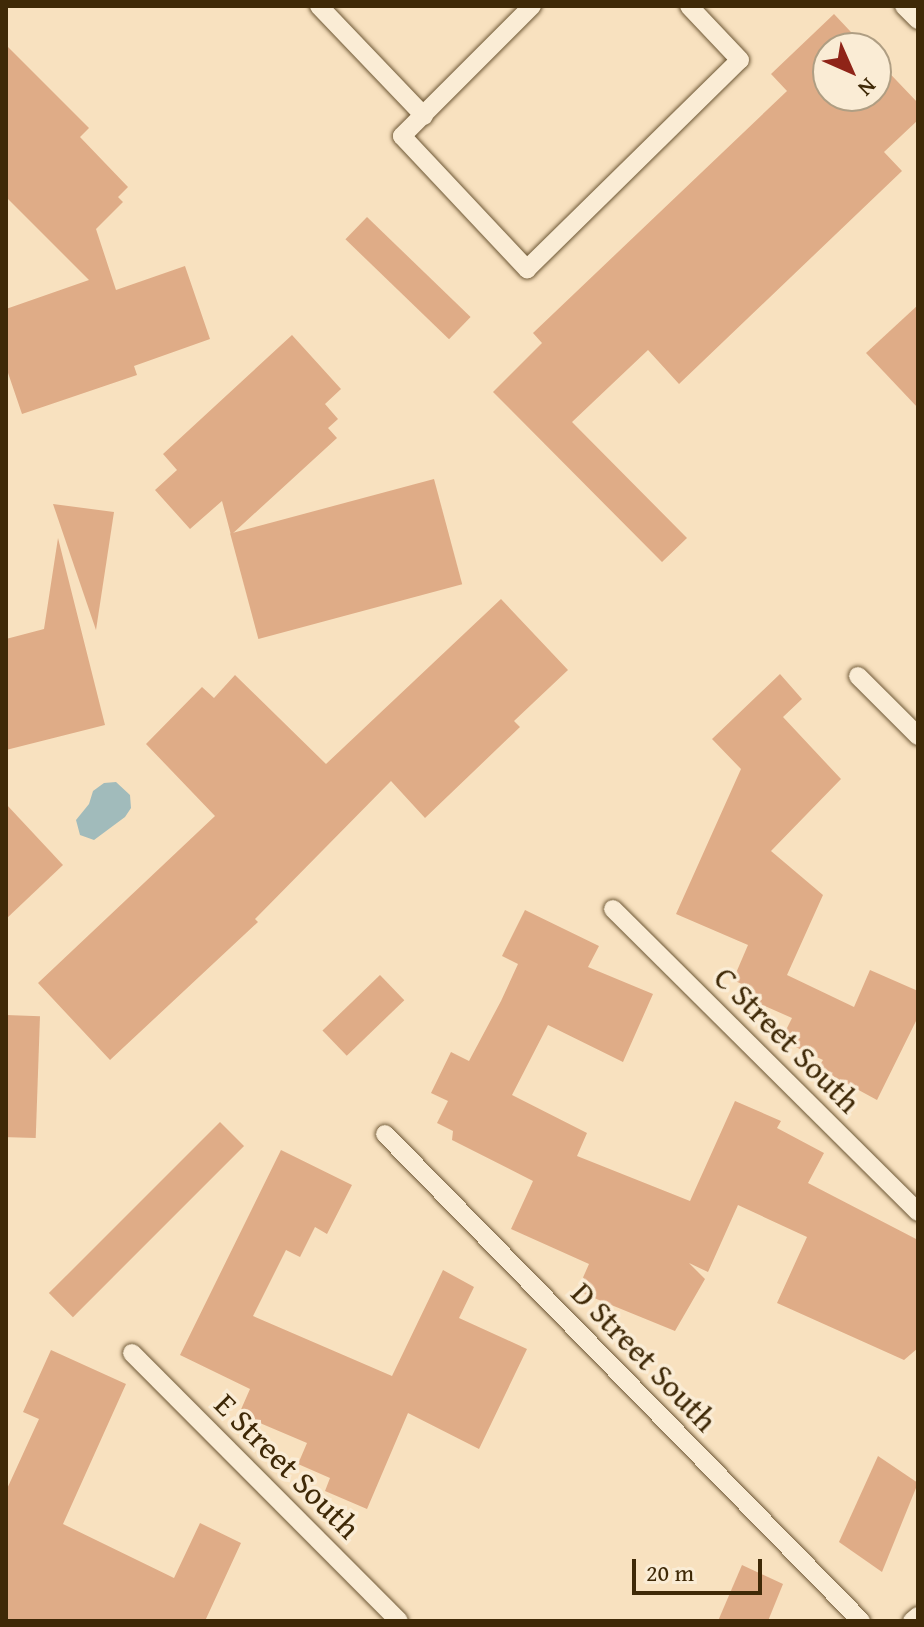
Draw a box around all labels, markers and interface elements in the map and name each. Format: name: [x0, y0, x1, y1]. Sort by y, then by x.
north arrow: [812, 32, 892, 112]
text: N: [851, 71, 884, 104]
street label: C Street South: [706, 959, 868, 1121]
street label: D Street South: [563, 1274, 725, 1440]
street label: E Street South: [206, 1385, 368, 1547]
scale bar: [636, 1543, 766, 1593]
text: 20 m: [646, 1555, 694, 1590]

